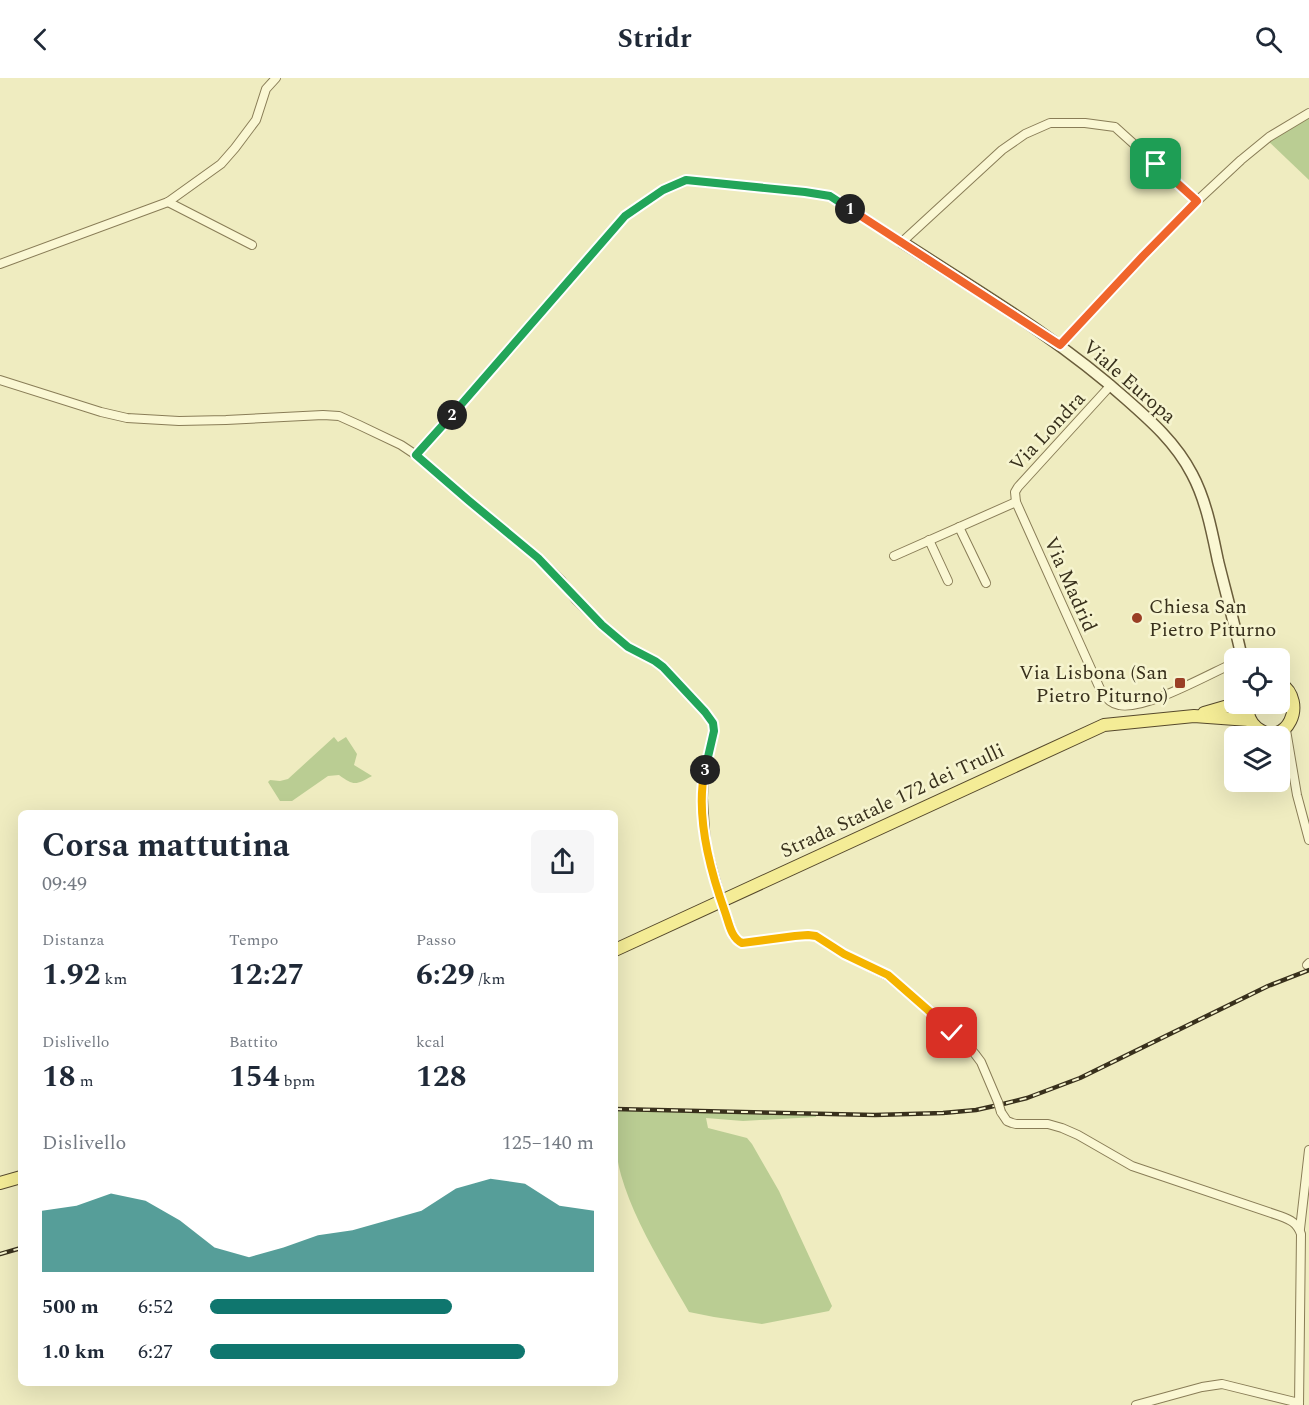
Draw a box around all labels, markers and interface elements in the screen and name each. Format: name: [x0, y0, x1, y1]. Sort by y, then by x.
text: Stridr: [618, 18, 691, 60]
icon: back: [24, 23, 57, 56]
icon: search: [1252, 23, 1285, 56]
pin: [1130, 138, 1181, 189]
icon: arrive: [1139, 147, 1172, 180]
pin: 1: [835, 194, 865, 224]
text: 1: [846, 197, 854, 221]
street label: Viale Europa: [1076, 333, 1183, 431]
street label: Via Londra: [1003, 385, 1093, 478]
pin: 2: [437, 400, 467, 430]
text: 2: [448, 403, 456, 427]
street label: Via Madrid: [1036, 532, 1104, 637]
place label: Chiesa San Pietro Piturno: [1149, 592, 1276, 645]
marker: Chiesa San Pietro Piturno: [1130, 611, 1144, 625]
map controls: [1224, 648, 1290, 792]
button: locate: [1224, 648, 1290, 714]
place label: Via Lisbona (San Pietro Piturno): [1019, 658, 1168, 711]
marker: Via Lisbona (San Pietro Piturno): [1173, 676, 1187, 690]
button: layers: [1224, 726, 1290, 792]
street label: Strada Statale 172 dei Trulli: [775, 736, 1009, 866]
pin: 3: [690, 755, 720, 785]
text: 3: [701, 758, 709, 782]
text: Corsa mattutina: [42, 821, 290, 871]
button: share: [531, 830, 594, 893]
text: 09:49: [42, 869, 87, 899]
text: Distanza: [42, 928, 104, 952]
text: Tempo: [229, 928, 278, 952]
text: Passo: [416, 928, 456, 952]
text: 1.92: [42, 952, 101, 998]
text: 12:27: [229, 952, 304, 998]
text: 6:29: [416, 952, 475, 998]
text: km: [101, 967, 127, 991]
text: /km: [475, 967, 505, 991]
pin: [926, 1007, 977, 1058]
icon: check: [935, 1016, 968, 1049]
text: Dislivello: [42, 1030, 110, 1054]
text: Battito: [229, 1030, 278, 1054]
text: kcal: [416, 1030, 445, 1054]
text: 18: [42, 1054, 76, 1100]
text: 154: [229, 1054, 280, 1100]
text: 128: [416, 1054, 467, 1100]
text: m: [76, 1069, 93, 1093]
text: bpm: [280, 1069, 315, 1093]
text: Dislivello: [42, 1128, 126, 1158]
text: 125–140 m: [502, 1128, 594, 1158]
text: 500 m: [42, 1292, 99, 1322]
text: 6:52: [138, 1292, 173, 1322]
text: 1.0 km: [42, 1337, 105, 1367]
text: 6:27: [138, 1337, 173, 1367]

